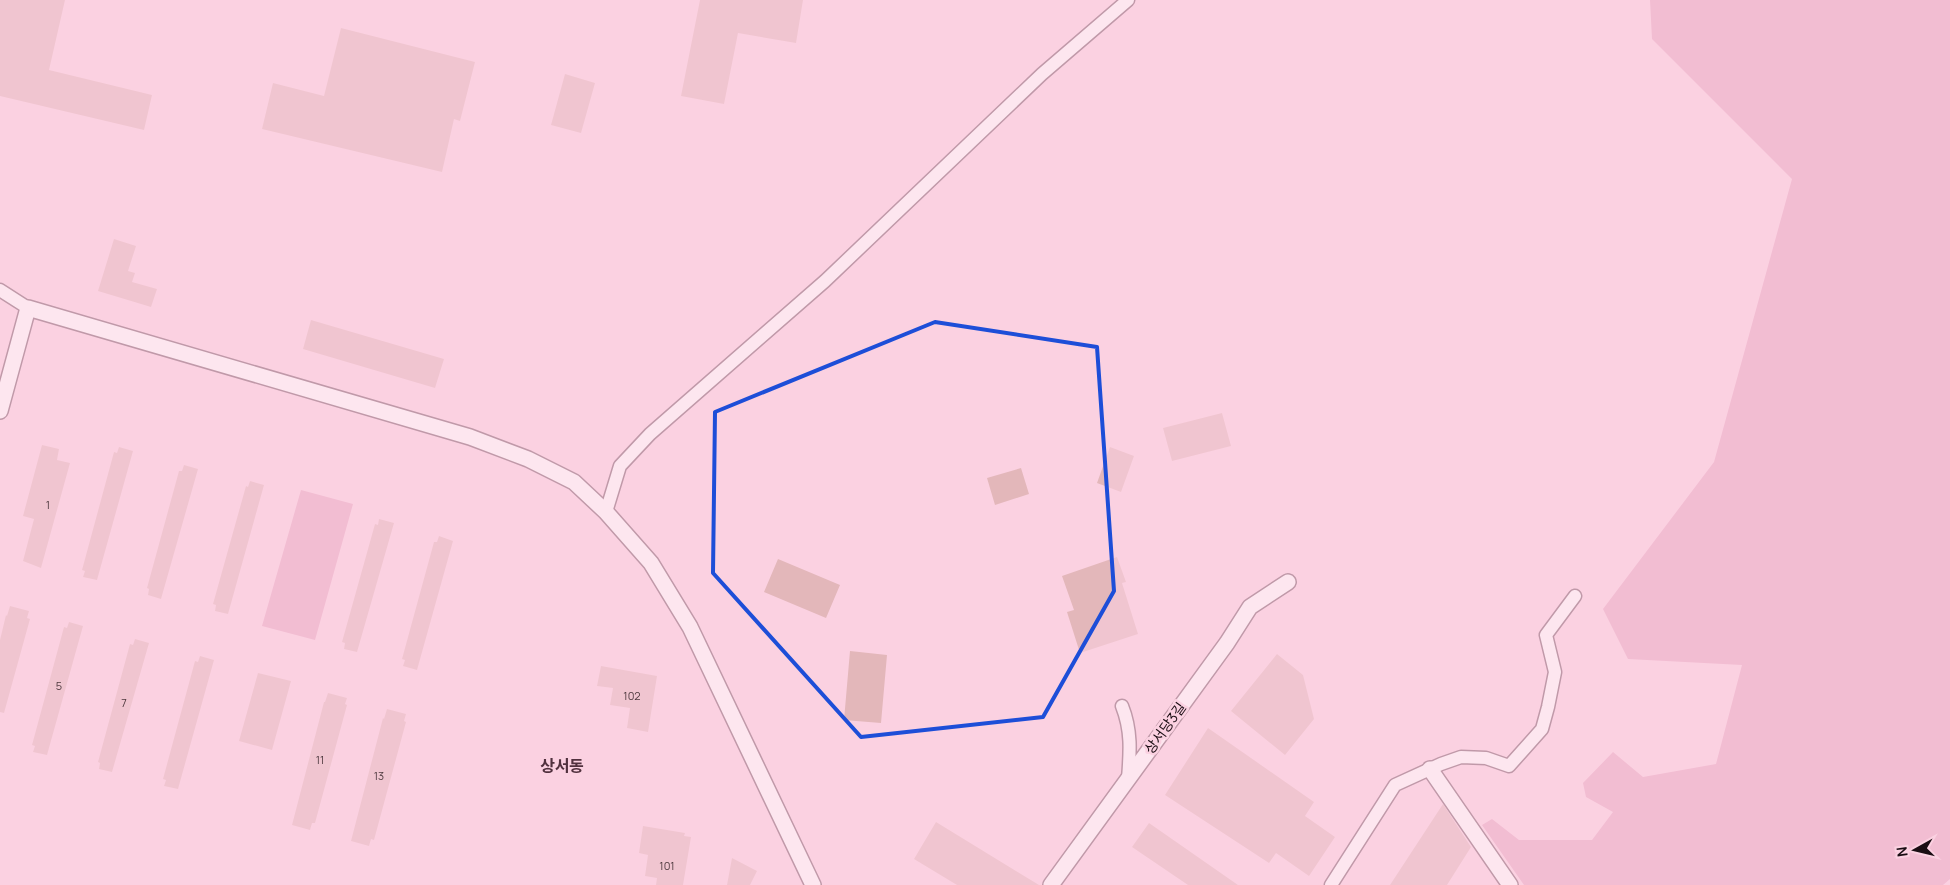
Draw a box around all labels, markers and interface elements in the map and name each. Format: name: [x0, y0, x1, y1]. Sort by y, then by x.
house number: 1: [46, 497, 50, 512]
house number: 5: [56, 678, 62, 693]
house number: 102: [623, 688, 641, 703]
house number: 7: [121, 695, 127, 710]
street label: 상서당3길: [1139, 698, 1190, 757]
house number: 11: [316, 752, 324, 767]
district label: 상서동: [540, 755, 584, 777]
house number: 13: [374, 768, 384, 783]
north arrow: [1890, 825, 1940, 875]
text: N: [1892, 846, 1912, 858]
house number: 101: [659, 858, 675, 873]

